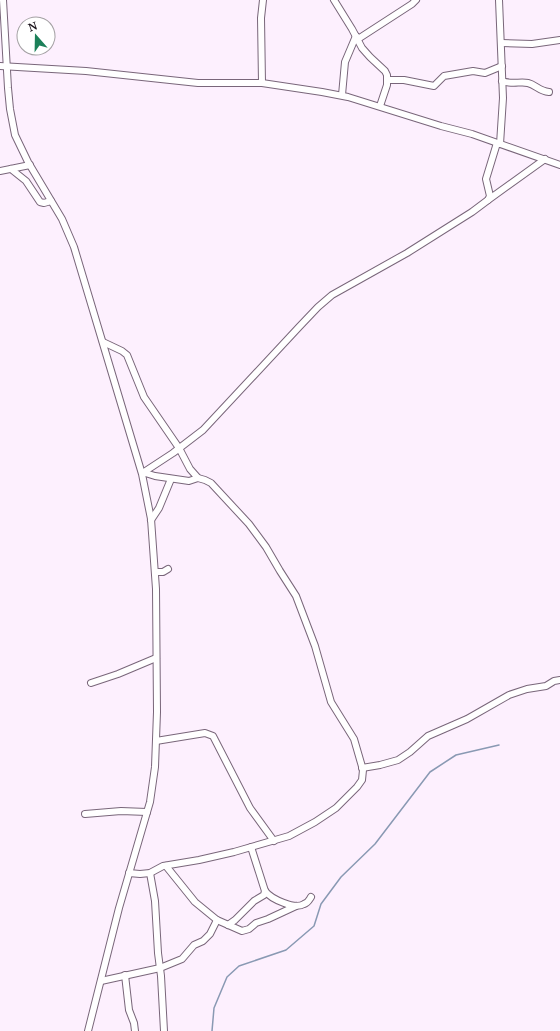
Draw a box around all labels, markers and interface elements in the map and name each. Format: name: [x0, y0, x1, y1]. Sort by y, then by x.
north arrow: [16, 16, 56, 56]
text: N: [26, 17, 39, 35]

